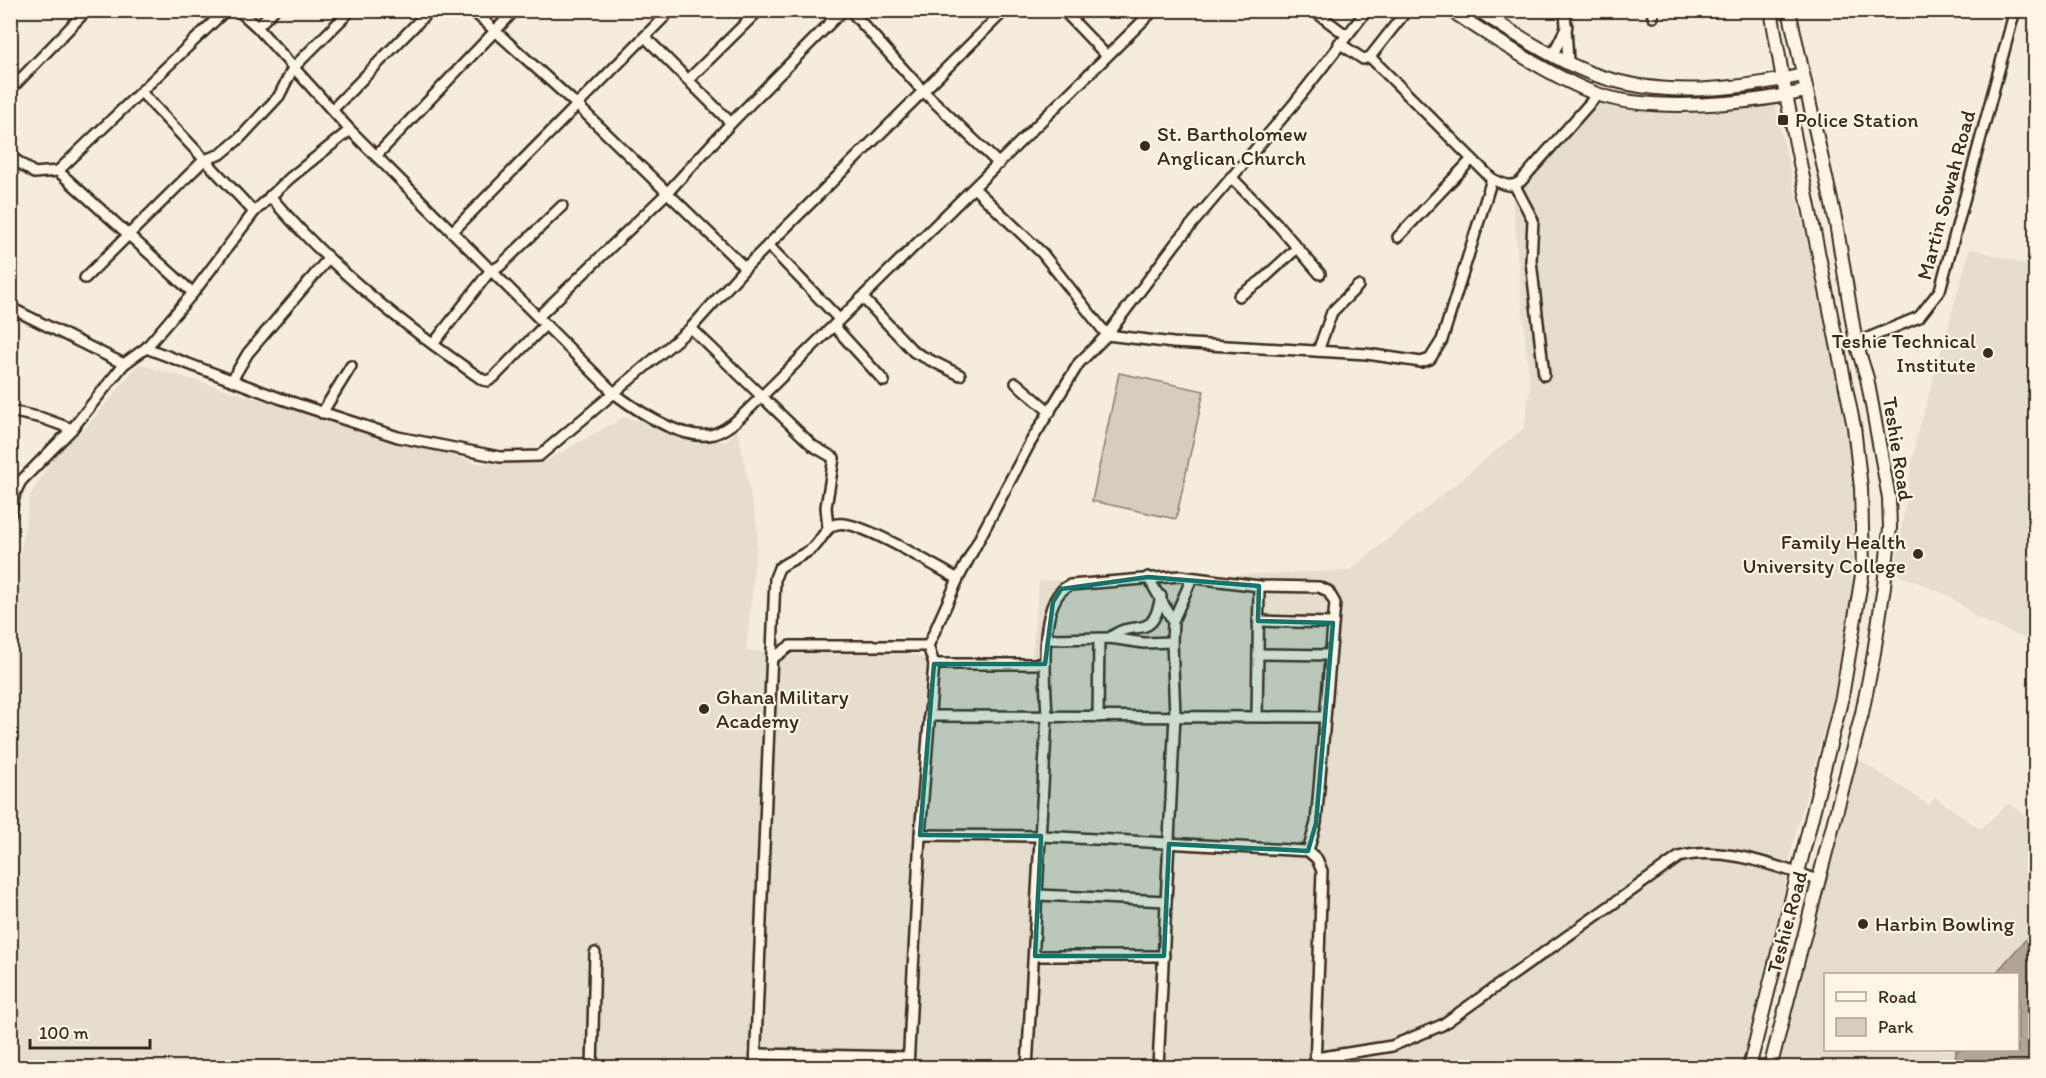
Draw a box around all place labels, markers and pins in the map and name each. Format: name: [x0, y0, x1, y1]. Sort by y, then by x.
place label: Police Station: [1795, 107, 1919, 132]
marker: Police Station: [1776, 113, 1790, 127]
place label: St. Bartholomew Anglican Church: [1157, 121, 1307, 170]
marker: St. Bartholomew Anglican Church: [1138, 139, 1152, 153]
place label: Teshie Technical Institute: [1832, 328, 1976, 377]
marker: Teshie Technical Institute: [1981, 346, 1995, 360]
place label: Family Health University College: [1743, 529, 1906, 578]
marker: Family Health University College: [1911, 547, 1925, 561]
place label: Ghana Military Academy: [716, 684, 849, 733]
marker: Ghana Military Academy: [697, 702, 711, 716]
place label: Harbin Bowling: [1875, 911, 2014, 936]
marker: Harbin Bowling: [1856, 917, 1870, 931]

